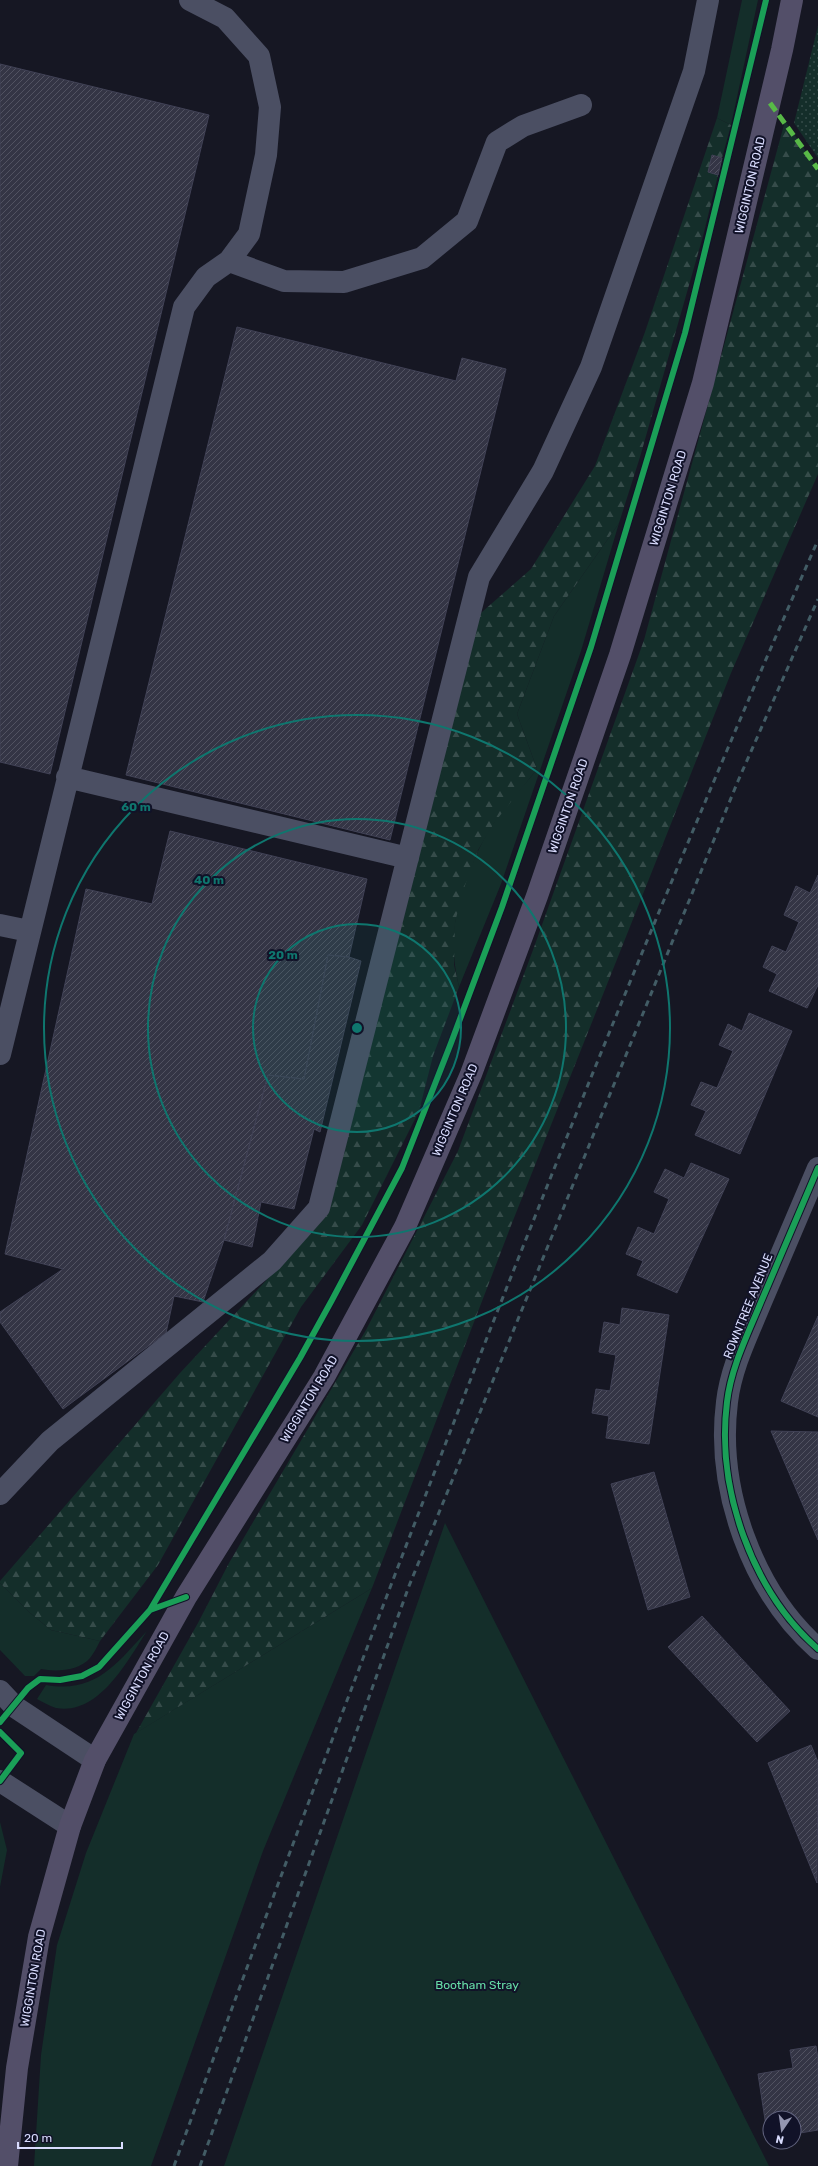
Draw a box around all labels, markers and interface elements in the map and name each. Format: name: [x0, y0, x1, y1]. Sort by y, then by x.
street label: WIGGINTON ROAD: [732, 135, 768, 235]
street label: WIGGINTON ROAD: [647, 449, 689, 547]
street label: WIGGINTON ROAD: [545, 757, 591, 855]
text: 60 m: [121, 800, 151, 814]
text: 40 m: [194, 873, 224, 887]
text: 20 m: [268, 948, 298, 962]
centre of rings: [350, 1021, 364, 1035]
street label: WIGGINTON ROAD: [429, 1062, 481, 1158]
street label: ROWNTREE AVENUE: [720, 1251, 776, 1361]
street label: WIGGINTON ROAD: [277, 1353, 341, 1445]
street label: WIGGINTON ROAD: [112, 1629, 172, 1723]
street label: WIGGINTON ROAD: [17, 1928, 49, 2028]
park label: Bootham Stray: [435, 1978, 519, 1992]
north arrow: [762, 2110, 802, 2150]
scale bar: [18, 2124, 122, 2150]
text: 20 m: [24, 2131, 52, 2145]
text: N: [774, 2132, 785, 2146]

